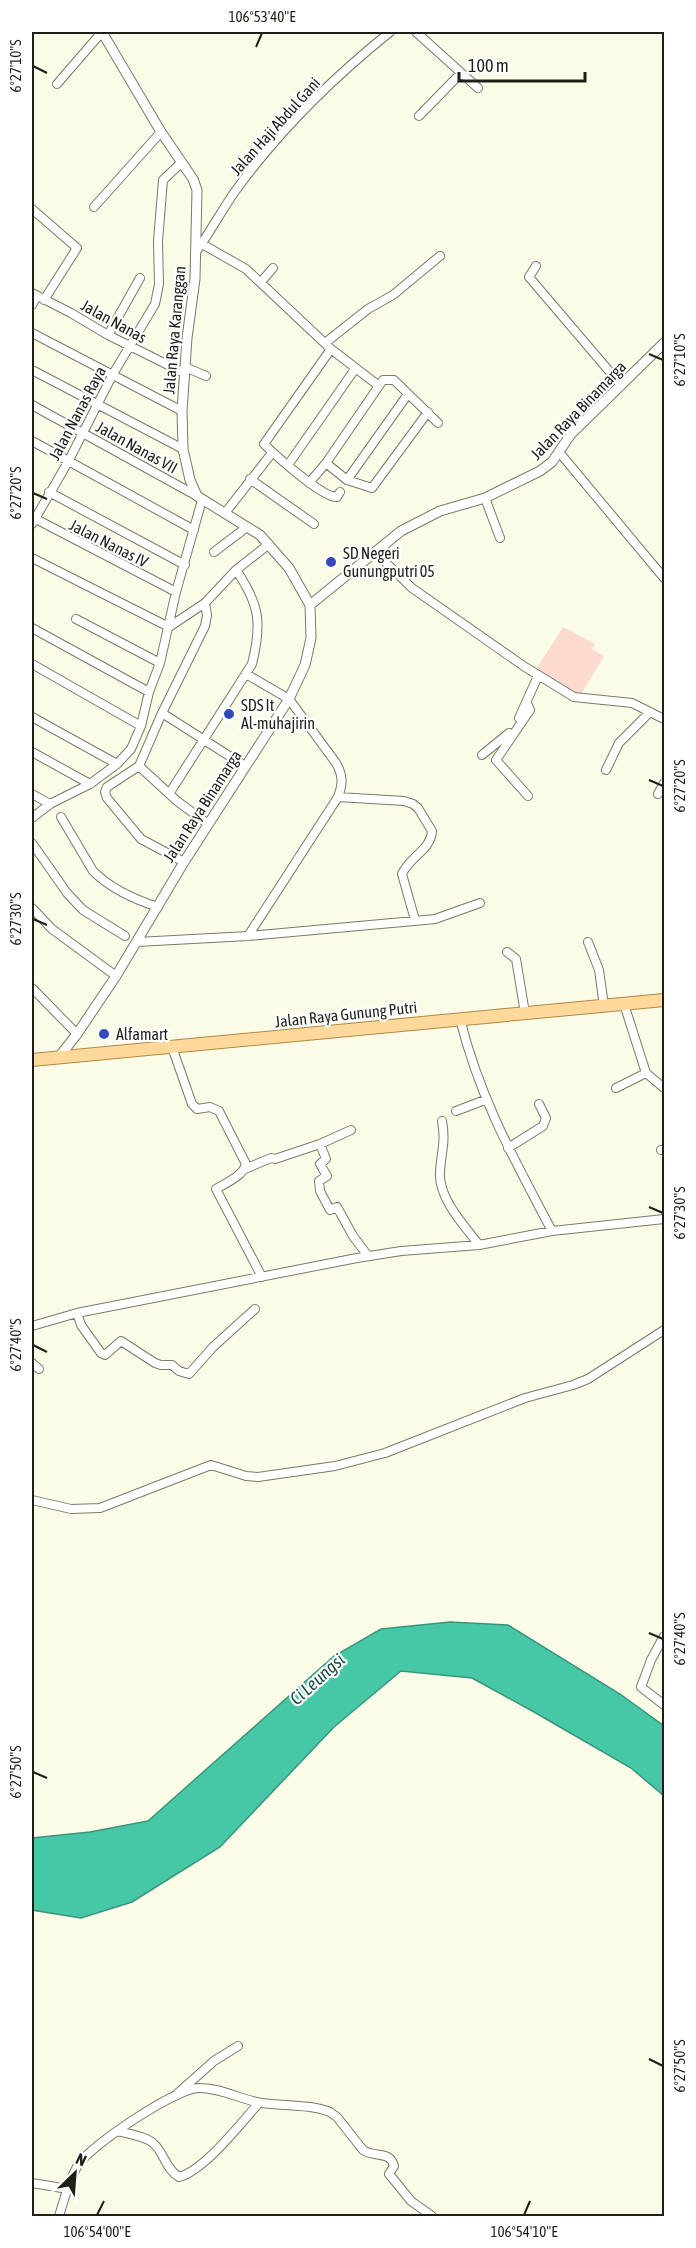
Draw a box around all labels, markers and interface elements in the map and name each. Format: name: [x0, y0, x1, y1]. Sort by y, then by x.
text: 106°53'40"E: [228, 8, 296, 25]
text: 6°27'10"S: [7, 39, 24, 93]
scale bar: [459, 45, 585, 83]
text: 100 m: [468, 55, 509, 76]
street label: Jalan Haji Abdul Gani: [226, 74, 324, 179]
street label: Jalan Raya Karanggan: [159, 265, 190, 395]
street label: Jalan Nanas: [78, 296, 150, 346]
text: 6°27'10"S: [671, 333, 688, 387]
street label: Jalan Raya Binamarga: [527, 357, 630, 463]
street label: Jalan Nanas Raya: [45, 363, 110, 463]
street label: Jalan Nanas VII: [93, 417, 181, 477]
text: 6°27'20"S: [7, 466, 24, 520]
street label: Jalan Nanas IV: [67, 515, 152, 571]
place label: SD Negeri Gunungputri 05: [343, 544, 435, 581]
marker: SD Negeri Gunungputri 05: [324, 555, 338, 569]
place label: SDS It Al-muhajirin: [241, 696, 315, 733]
marker: SDS It Al-muhajirin: [222, 707, 236, 721]
street label: Jalan Raya Binamarga: [159, 747, 246, 866]
text: 6°27'20"S: [671, 759, 688, 813]
text: 6°27'30"S: [7, 892, 24, 946]
street label: Jalan Raya Gunung Putri: [274, 998, 418, 1031]
place label: Alfamart: [116, 1025, 168, 1043]
marker: Alfamart: [97, 1027, 111, 1041]
text: 6°27'30"S: [671, 1186, 688, 1240]
text: 6°27'40"S: [7, 1318, 24, 1372]
text: 6°27'40"S: [671, 1612, 688, 1666]
water label: Ci Leungsi: [285, 1649, 349, 1709]
text: 6°27'50"S: [7, 1745, 24, 1799]
text: 6°27'50"S: [671, 2039, 688, 2093]
north arrow: [45, 2143, 105, 2203]
text: N: [73, 2149, 89, 2170]
text: 106°54'00"E: [63, 2223, 131, 2240]
text: 106°54'10"E: [490, 2223, 558, 2240]

